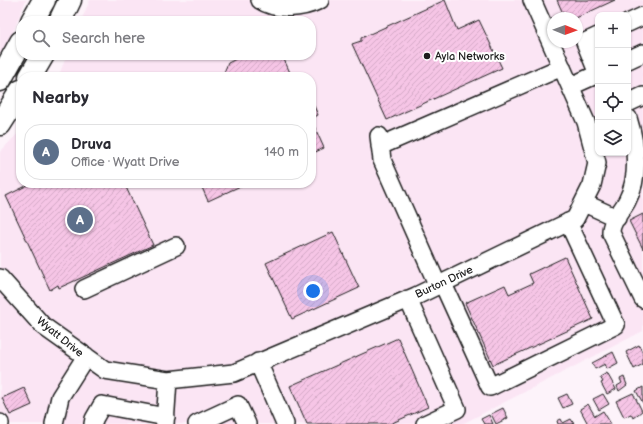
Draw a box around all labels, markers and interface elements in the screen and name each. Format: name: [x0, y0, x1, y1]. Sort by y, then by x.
north arrow: [547, 12, 583, 48]
map controls: [595, 12, 631, 156]
button: +: [595, 12, 631, 48]
search box: [16, 16, 316, 60]
icon: search: [30, 27, 52, 49]
text: Search here: [62, 29, 145, 48]
button: −: [595, 48, 631, 84]
place label: Ayla Networks: [435, 50, 505, 63]
marker: Ayla Networks: [422, 51, 432, 61]
button: locate: [595, 84, 631, 120]
text: Nearby: [32, 88, 89, 108]
button: layers: [595, 120, 631, 156]
text: Druva: [71, 135, 111, 154]
text: A: [42, 144, 50, 160]
text: 140 m: [264, 144, 299, 160]
text: Office · Wyatt Drive: [71, 154, 179, 170]
pin: A: [67, 205, 93, 235]
street label: Burton Drive: [413, 263, 475, 301]
your location: [303, 281, 323, 301]
street label: Wyatt Drive: [34, 314, 86, 360]

